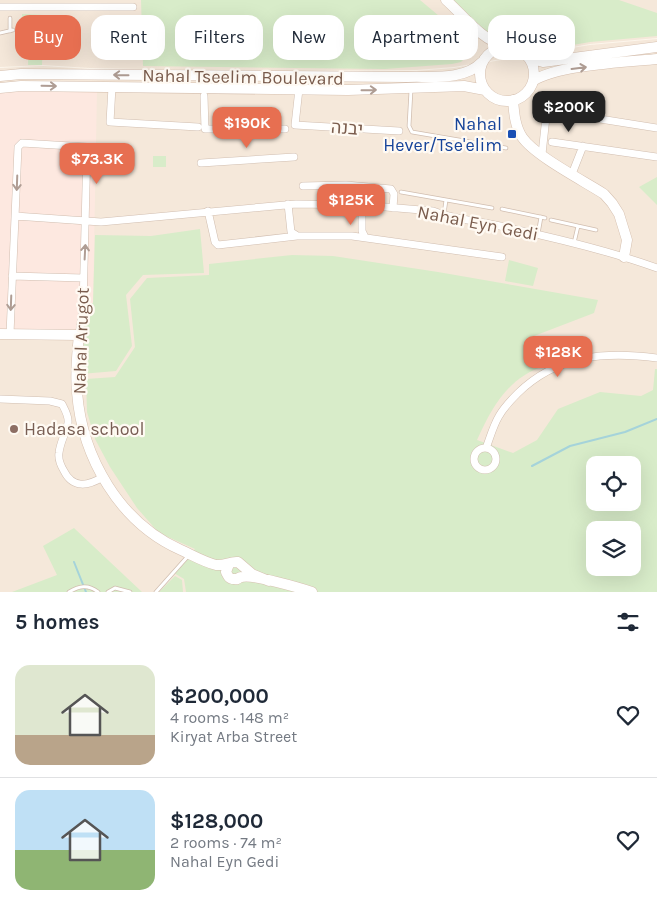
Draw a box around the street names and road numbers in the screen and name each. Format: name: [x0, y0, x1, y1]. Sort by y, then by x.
street label: Nahal Tseelim Boulevard: [142, 64, 344, 90]
street label: יבנה: [330, 116, 364, 140]
street label: Nahal Eyn Gedi: [416, 200, 540, 246]
street label: Nahal Arugot: [68, 287, 94, 395]

